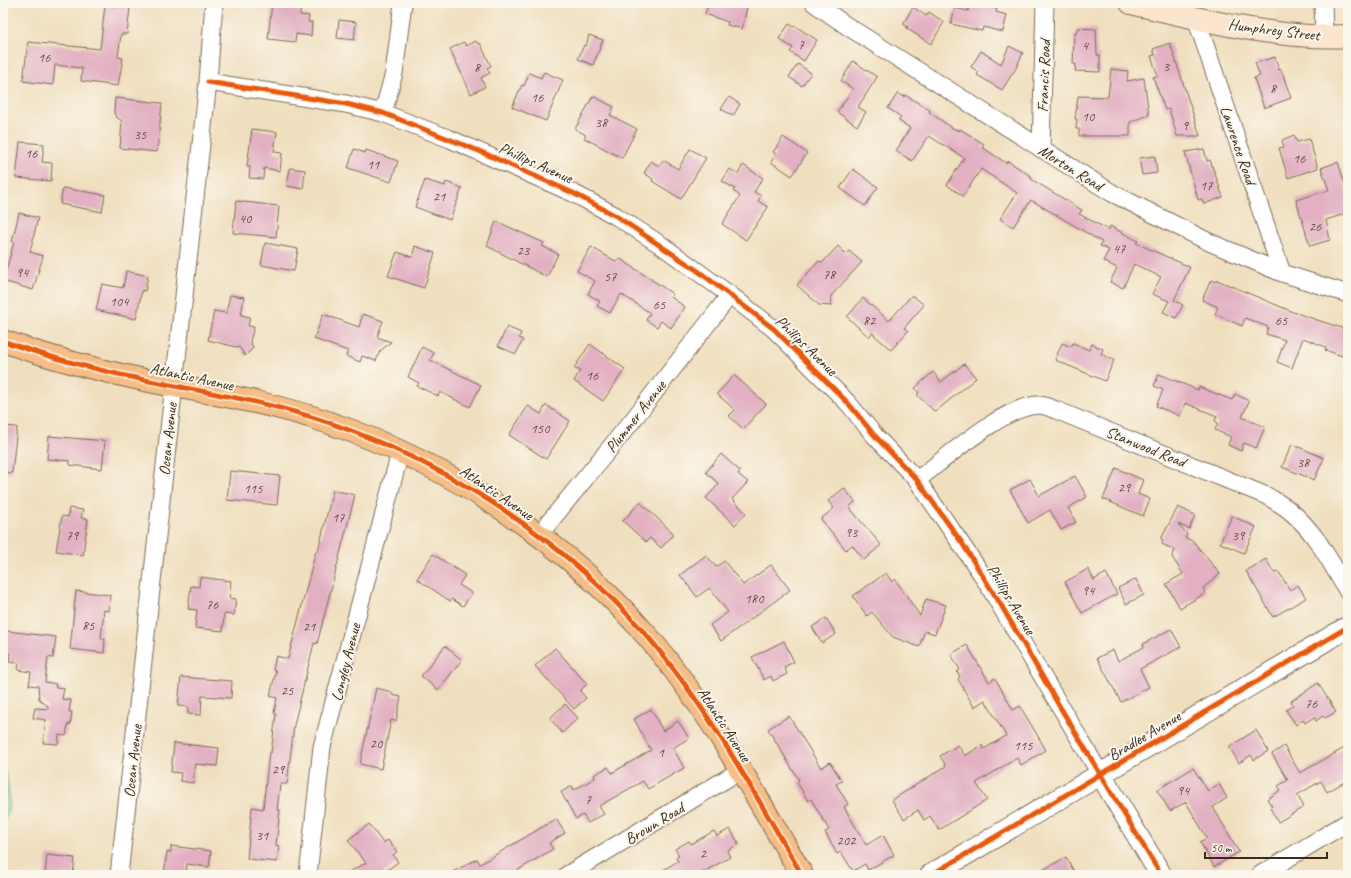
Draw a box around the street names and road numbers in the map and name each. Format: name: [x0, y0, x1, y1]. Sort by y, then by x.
street label: Humphrey Street: [1227, 14, 1322, 46]
street label: Francis Road: [1033, 37, 1055, 113]
street label: Lawrence Road: [1215, 103, 1262, 190]
street label: Phillips Avenue: [496, 138, 577, 189]
street label: Morton Road: [1035, 140, 1109, 197]
street label: Phillips Avenue: [771, 311, 843, 381]
street label: Atlantic Avenue: [148, 358, 237, 396]
street label: Plummer Avenue: [601, 375, 671, 457]
street label: Ocean Avenue: [154, 400, 182, 476]
street label: Stanwood Road: [1103, 422, 1191, 473]
street label: Atlantic Avenue: [456, 461, 539, 526]
street label: Phillips Avenue: [982, 561, 1041, 640]
street label: Longley Avenue: [327, 620, 366, 703]
street label: Atlantic Avenue: [693, 684, 757, 767]
street label: Bradlee Avenue: [1105, 705, 1186, 765]
street label: Ocean Avenue: [119, 722, 147, 798]
street label: Brown Road: [621, 797, 690, 849]

